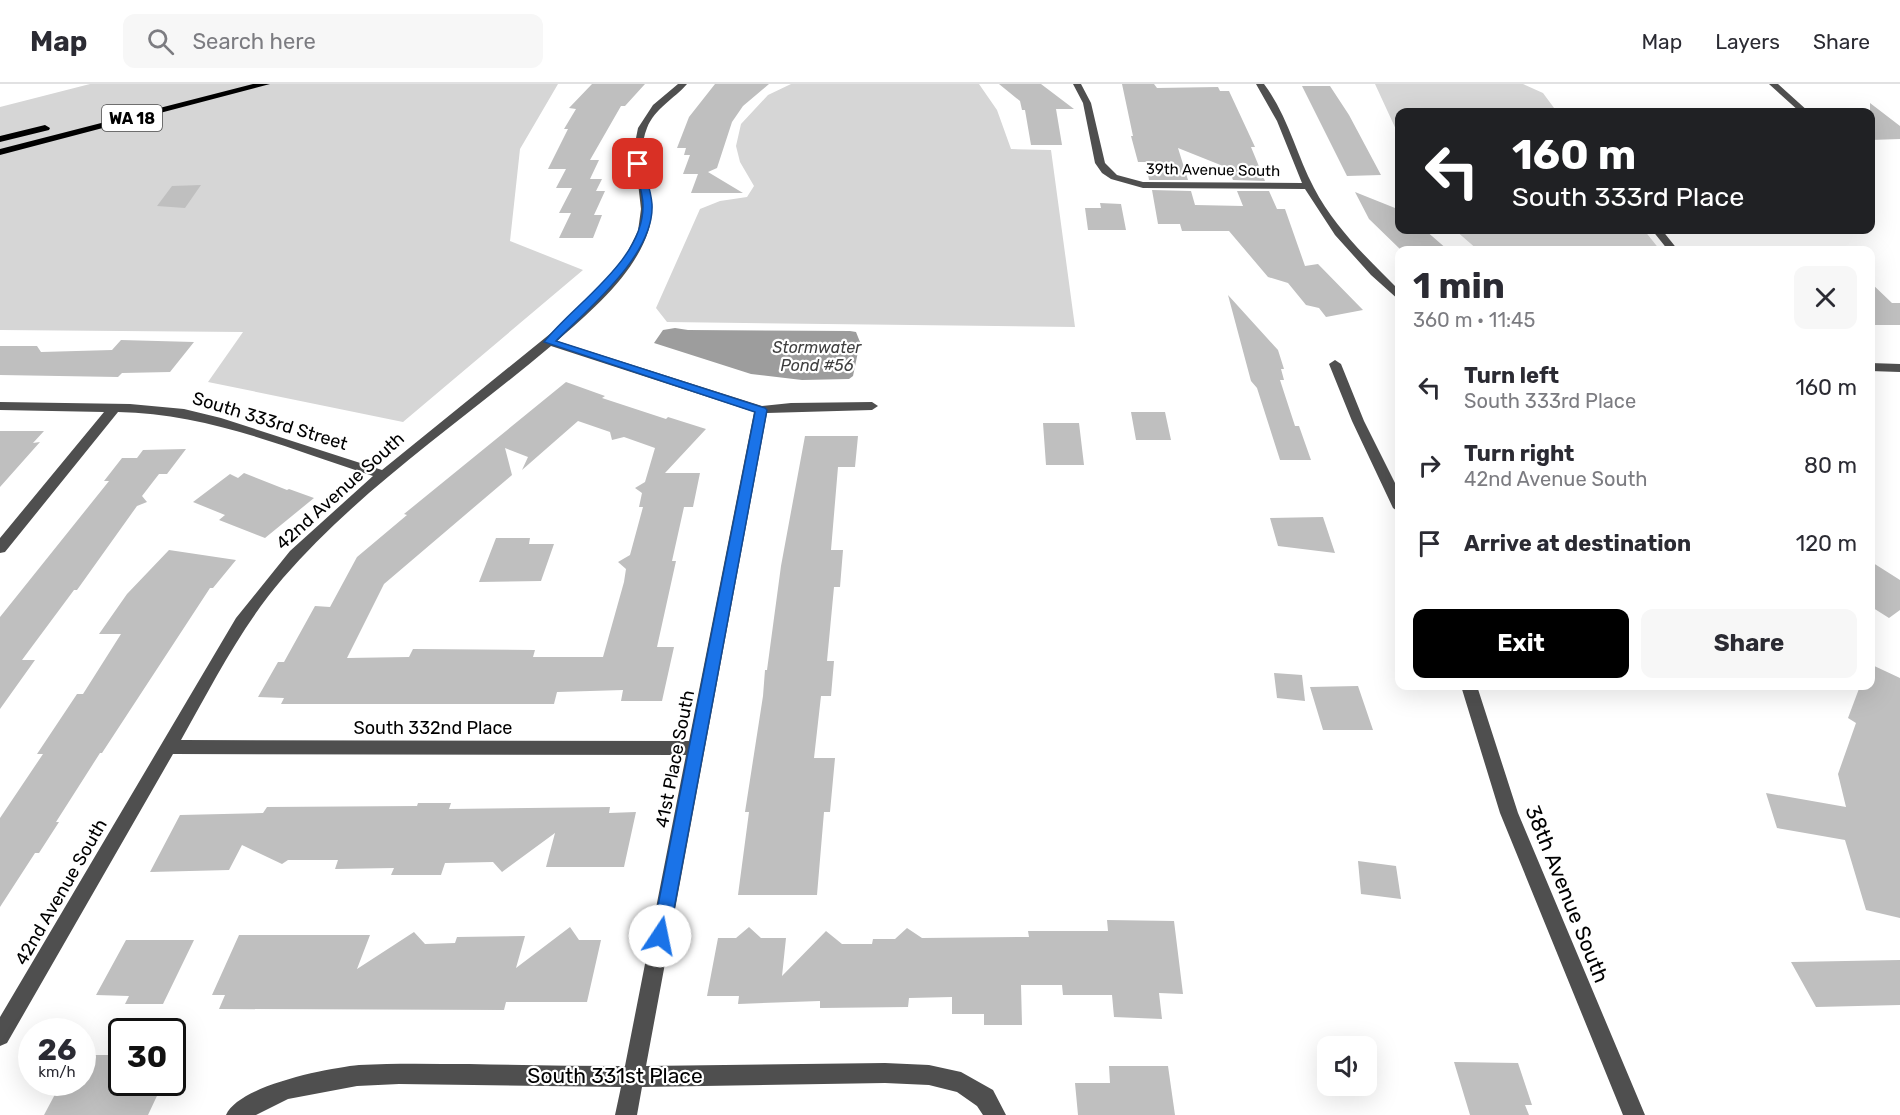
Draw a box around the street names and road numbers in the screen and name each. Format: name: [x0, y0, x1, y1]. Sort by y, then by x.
road number: WA 18: [102, 105, 162, 131]
street label: 39th Avenue South: [1146, 160, 1280, 180]
street label: South 333rd Street: [190, 387, 350, 455]
street label: 42nd Avenue South: [271, 428, 409, 554]
street label: 41st Place South: [651, 688, 699, 830]
street label: South 332nd Place: [354, 717, 512, 739]
street label: 38th Avenue South: [1520, 801, 1614, 986]
street label: 42nd Avenue South: [10, 815, 112, 969]
street label: South 331st Place: [527, 1063, 703, 1088]

